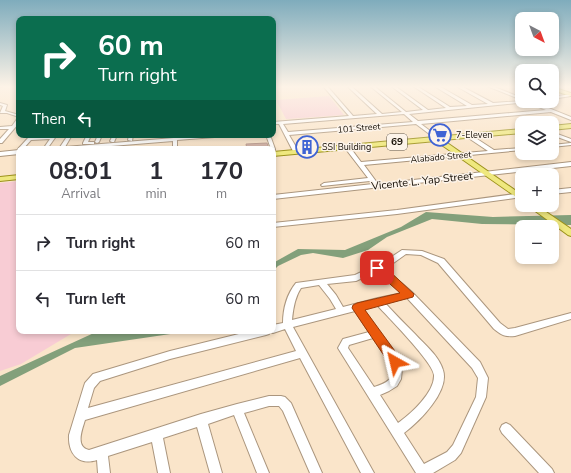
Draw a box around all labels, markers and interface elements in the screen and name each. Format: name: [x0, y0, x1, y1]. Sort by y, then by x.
north arrow: [515, 12, 559, 56]
map controls: [515, 12, 559, 264]
text: 60 m: [98, 27, 164, 65]
icon: right: [32, 32, 84, 84]
text: Turn right: [98, 63, 177, 87]
button: search: [515, 64, 559, 108]
icon: left: [74, 108, 96, 130]
text: Then: [32, 109, 66, 129]
button: layers: [515, 116, 559, 160]
street label: 101 Street: [337, 120, 382, 136]
supermarket icon: 7-Eleven: [427, 122, 453, 148]
place label: 7-Eleven: [456, 129, 492, 141]
building icon: SSI Building: [294, 134, 320, 160]
road number: 69: [387, 134, 407, 150]
place label: SSI Building: [322, 141, 371, 153]
street label: Alabado Street: [410, 148, 473, 166]
text: 08:01: [49, 155, 112, 187]
text: 1: [149, 155, 163, 187]
text: 170: [200, 155, 243, 187]
street label: Vicente L. Yap Street: [370, 168, 474, 194]
button: +: [515, 168, 559, 212]
text: Arrival: [61, 185, 100, 203]
text: min: [145, 185, 167, 203]
text: m: [216, 185, 227, 203]
button: −: [515, 220, 559, 264]
icon: right: [32, 232, 54, 254]
text: Turn right: [66, 233, 135, 253]
text: 60 m: [225, 233, 260, 253]
pin: [360, 251, 394, 285]
icon: arrive: [366, 257, 388, 279]
icon: left: [32, 288, 54, 310]
text: Turn left: [66, 289, 125, 309]
text: 60 m: [225, 289, 260, 309]
position arrow: [374, 341, 416, 383]

